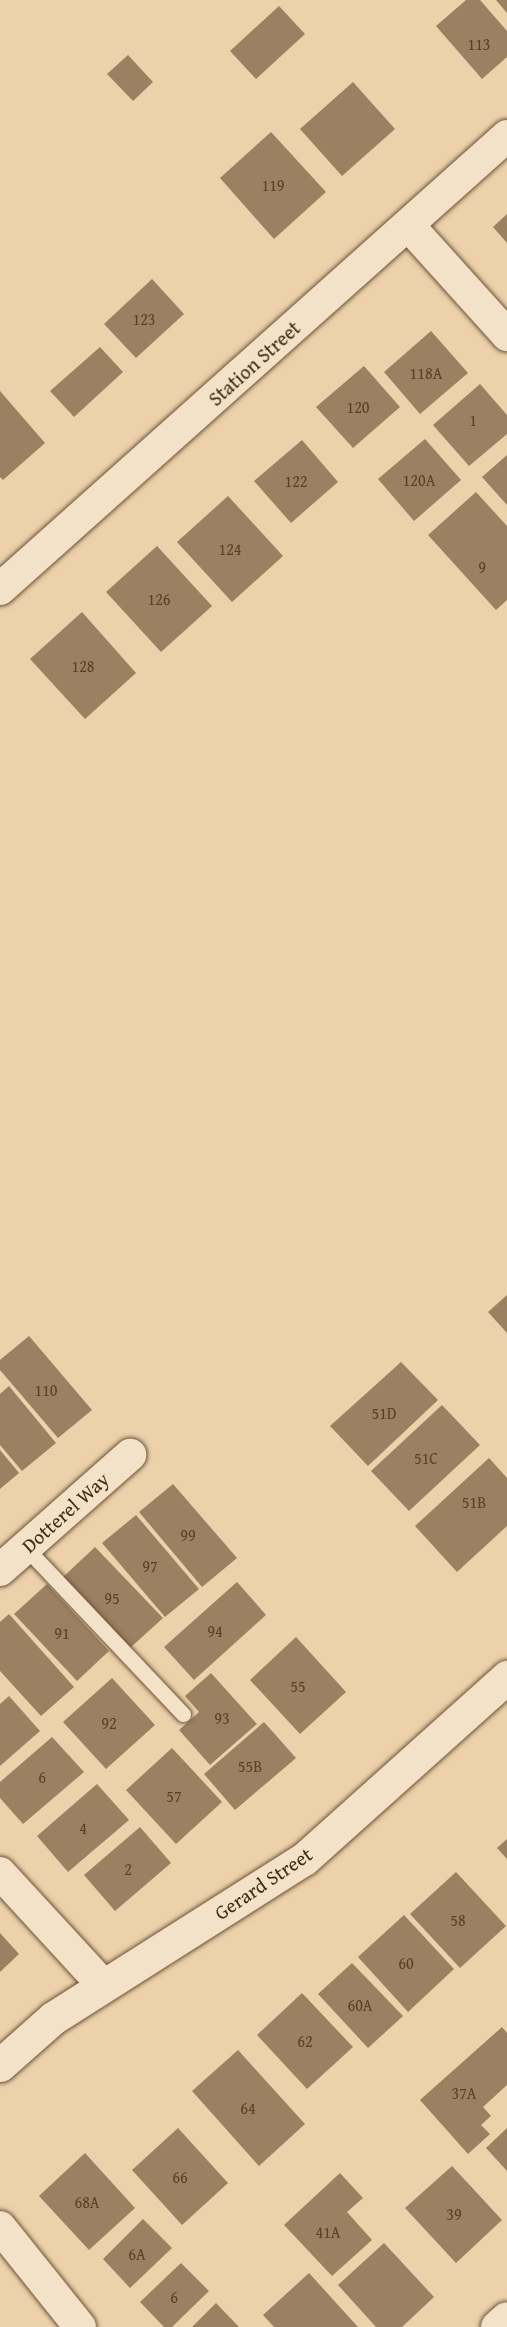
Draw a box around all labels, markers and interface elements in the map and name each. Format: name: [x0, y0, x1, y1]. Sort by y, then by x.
house number: 113: [467, 34, 491, 54]
house number: 119: [261, 175, 285, 195]
house number: 123: [132, 309, 156, 329]
street label: Station Street: [203, 315, 305, 411]
house number: 118A: [410, 363, 442, 383]
house number: 120: [346, 397, 370, 417]
house number: 1: [469, 410, 477, 430]
house number: 120A: [403, 470, 435, 490]
house number: 122: [284, 471, 308, 491]
house number: 124: [218, 539, 242, 559]
house number: 9: [478, 557, 486, 577]
house number: 126: [147, 589, 171, 609]
house number: 128: [71, 656, 95, 676]
house number: 110: [34, 1380, 58, 1400]
house number: 51D: [371, 1403, 397, 1423]
house number: 51C: [414, 1448, 438, 1468]
street label: Dotterel Way: [17, 1467, 113, 1557]
house number: 51B: [462, 1492, 486, 1512]
house number: 99: [180, 1525, 196, 1545]
house number: 97: [142, 1556, 158, 1576]
house number: 95: [104, 1588, 120, 1608]
house number: 94: [207, 1621, 223, 1641]
house number: 91: [54, 1623, 70, 1643]
house number: 55: [290, 1676, 306, 1696]
house number: 93: [214, 1708, 230, 1728]
house number: 92: [101, 1713, 117, 1733]
house number: 55B: [238, 1756, 262, 1776]
house number: 6: [38, 1767, 46, 1787]
house number: 57: [166, 1786, 182, 1806]
house number: 4: [79, 1818, 87, 1838]
street label: Gerard Street: [210, 1842, 316, 1924]
house number: 2: [124, 1859, 132, 1879]
house number: 58: [450, 1910, 466, 1930]
house number: 60: [398, 1953, 414, 1973]
house number: 60A: [347, 1995, 373, 2015]
house number: 62: [297, 2031, 313, 2051]
house number: 37A: [451, 2083, 477, 2103]
house number: 64: [240, 2098, 256, 2118]
house number: 66: [172, 2167, 188, 2187]
house number: 68A: [74, 2192, 100, 2212]
house number: 39: [446, 2204, 462, 2224]
house number: 41A: [315, 2222, 341, 2242]
house number: 6A: [128, 2244, 146, 2264]
house number: 6: [170, 2287, 178, 2307]

